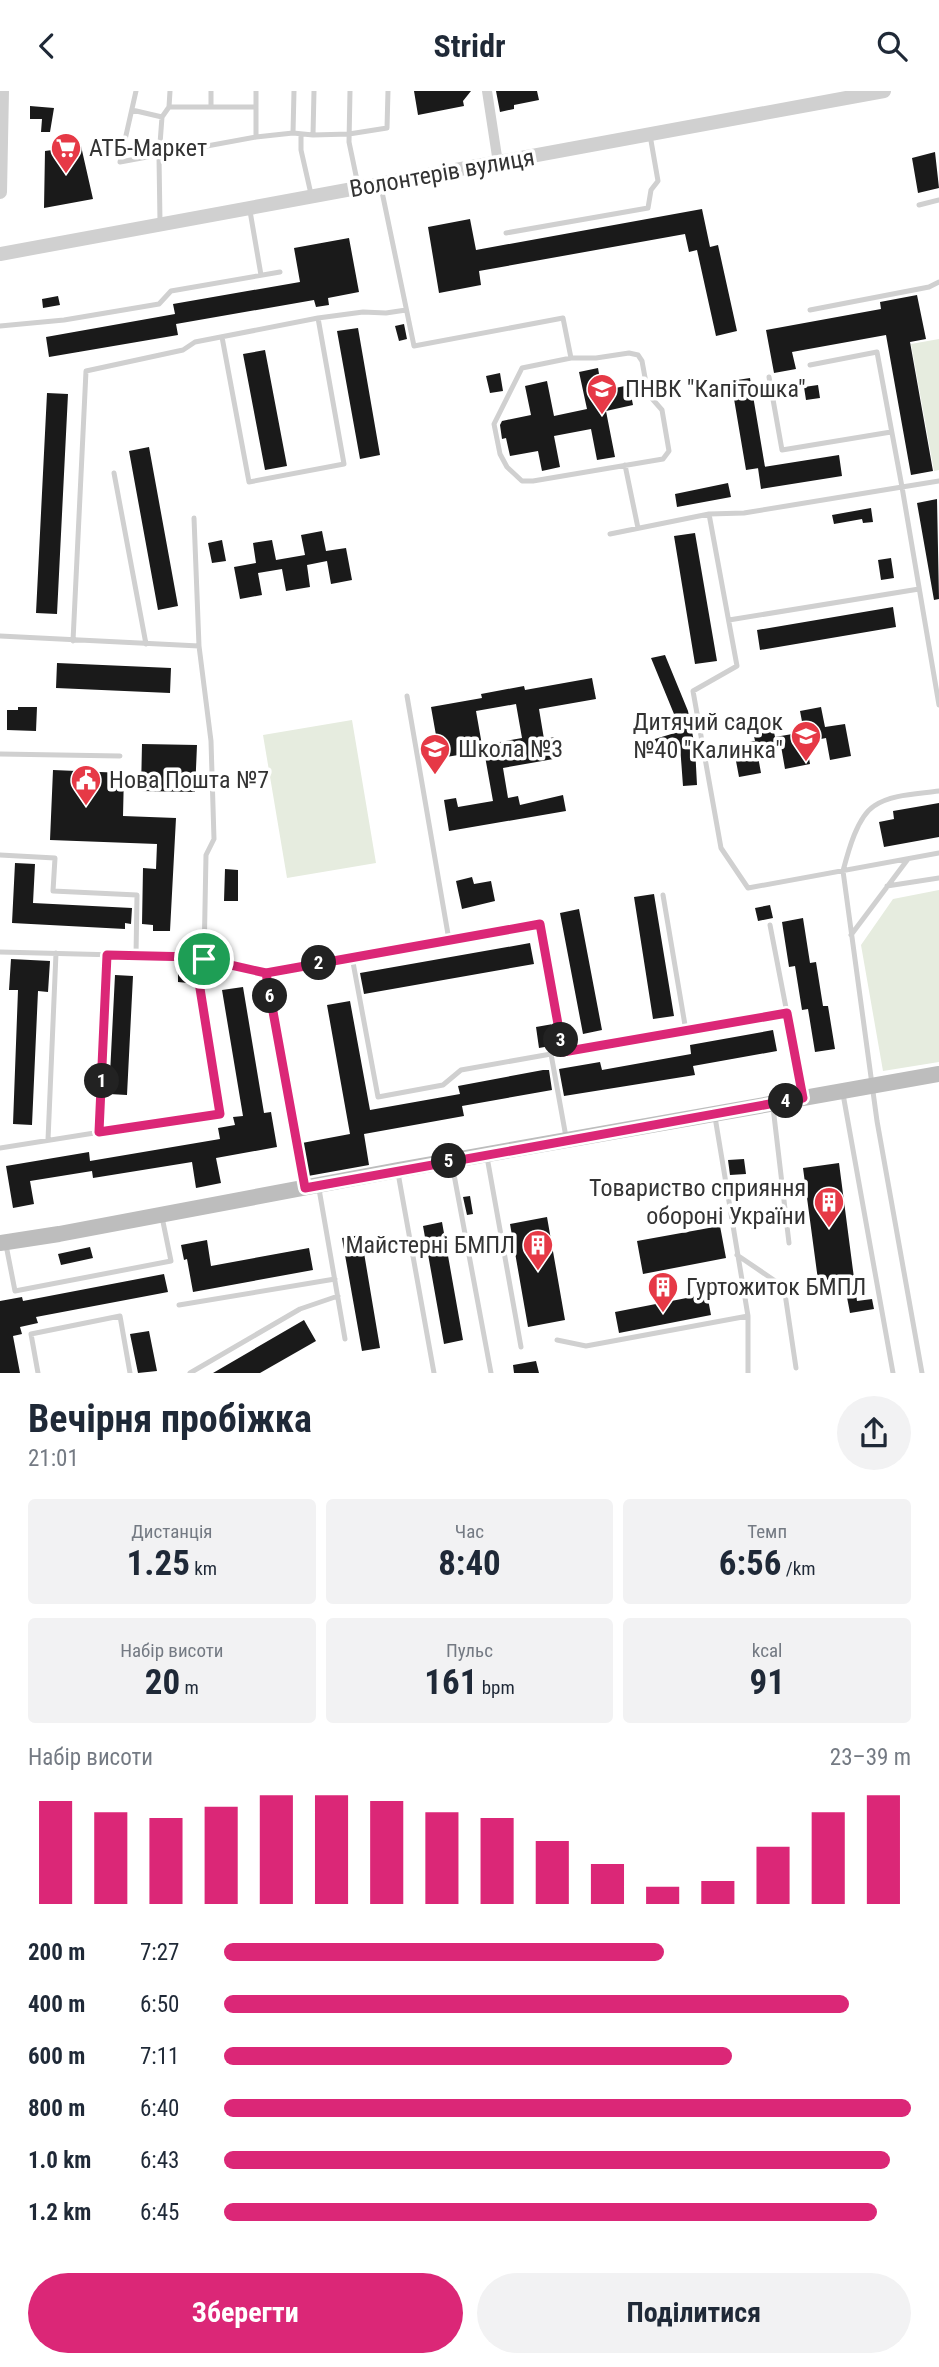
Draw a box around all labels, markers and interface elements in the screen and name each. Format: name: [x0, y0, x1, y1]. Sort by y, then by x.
icon: back: [28, 27, 66, 65]
text: Stridr: [433, 27, 506, 65]
icon: search: [873, 27, 911, 65]
supermarket icon: АТБ-Маркет: [49, 131, 83, 175]
place label: АТБ-Маркет: [89, 134, 207, 162]
street label: Волонтерів вулиця: [347, 143, 537, 203]
school or university icon: ПНВК "Капітошка": [585, 372, 619, 416]
place label: ПНВК "Капітошка": [625, 375, 806, 403]
place label: Дитячий садок №40 "Калинка": [633, 708, 783, 764]
school or university icon: Дитячий садок №40 "Калинка": [789, 719, 823, 763]
school or university icon: Школа №3: [418, 732, 452, 776]
place label: Школа №3: [458, 735, 563, 763]
public building icon: Нова Пошта №7: [69, 763, 103, 807]
place label: Нова Пошта №7: [109, 766, 269, 794]
pin: [174, 929, 234, 989]
icon: arrive: [185, 940, 223, 978]
pin: 2: [302, 945, 336, 981]
text: 2: [314, 951, 323, 974]
pin: 6: [252, 979, 288, 1013]
text: 6: [265, 984, 274, 1007]
pin: 3: [544, 1023, 578, 1058]
text: 3: [556, 1028, 565, 1051]
pin: 1: [84, 1063, 119, 1098]
text: 1: [97, 1069, 106, 1092]
pin: 4: [768, 1083, 804, 1119]
text: 4: [781, 1089, 790, 1112]
pin: 5: [432, 1143, 466, 1179]
text: 5: [444, 1149, 453, 1172]
place label: Товариство сприяння обороні України: [589, 1174, 806, 1230]
building icon: Товариство сприяння обороні України: [812, 1185, 846, 1229]
building icon: Майстерні БМПЛ: [521, 1228, 555, 1272]
place label: Майстерні БМПЛ: [345, 1231, 515, 1259]
building icon: Гуртожиток БМПЛ: [646, 1270, 680, 1314]
place label: Гуртожиток БМПЛ: [686, 1273, 866, 1301]
button: share: [837, 1396, 911, 1470]
text: Вечірня пробіжка: [28, 1397, 312, 1441]
text: 21:01: [28, 1445, 79, 1472]
text: Дистанція: [131, 1520, 212, 1543]
text: Час: [455, 1520, 484, 1543]
text: Темп: [747, 1520, 787, 1543]
text: 1.25: [127, 1543, 190, 1584]
text: 8:40: [438, 1543, 501, 1584]
text: 6:56: [719, 1543, 781, 1584]
text: km: [190, 1557, 217, 1580]
text: /km: [781, 1557, 816, 1580]
text: Набір висоти: [120, 1639, 223, 1662]
text: Пульс: [446, 1639, 493, 1662]
text: kcal: [752, 1639, 782, 1662]
text: 20: [145, 1662, 180, 1703]
text: 161: [424, 1662, 477, 1703]
text: 91: [749, 1662, 785, 1703]
text: m: [180, 1676, 199, 1699]
text: bpm: [477, 1676, 515, 1699]
text: Набір висоти: [28, 1744, 153, 1771]
text: 23–39 m: [830, 1744, 911, 1771]
text: 200 m: [28, 1939, 85, 1966]
text: 7:27: [140, 1939, 179, 1966]
text: 400 m: [28, 1991, 85, 2018]
text: 6:50: [140, 1991, 179, 2018]
text: 600 m: [28, 2043, 85, 2070]
text: 7:11: [140, 2043, 179, 2070]
text: 800 m: [28, 2095, 85, 2122]
text: 6:40: [140, 2095, 179, 2122]
text: 1.0 km: [28, 2147, 91, 2174]
text: 6:43: [140, 2147, 179, 2174]
text: 1.2 km: [28, 2199, 91, 2226]
text: 6:45: [140, 2199, 179, 2226]
button: Зберегти: [28, 2273, 463, 2353]
button: Поділитися: [477, 2273, 911, 2353]

